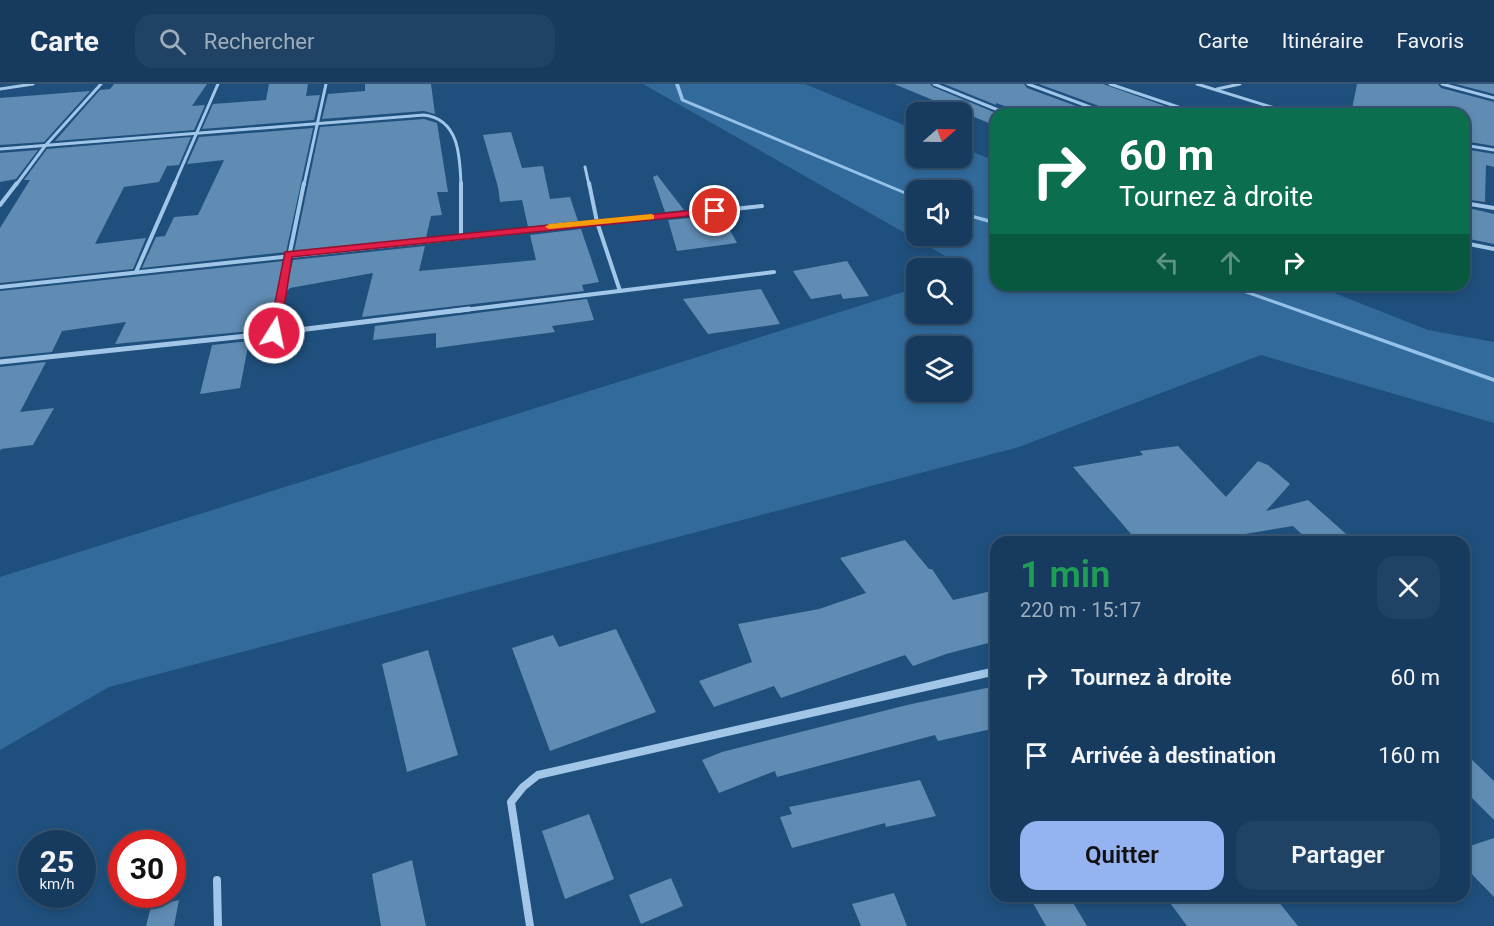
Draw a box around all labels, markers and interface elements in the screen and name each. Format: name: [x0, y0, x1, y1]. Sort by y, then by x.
search box: [135, 14, 555, 68]
text: Carte: [30, 25, 99, 58]
icon: search: [156, 25, 189, 58]
text: Rechercher: [204, 29, 314, 54]
text: Carte: [1198, 29, 1249, 53]
text: Itinéraire: [1282, 29, 1363, 53]
text: Favoris: [1396, 29, 1464, 53]
north arrow: [906, 102, 972, 168]
map controls: [906, 102, 972, 402]
text: 60 m: [1119, 131, 1214, 180]
icon: right: [1020, 132, 1098, 210]
button: sound: [906, 180, 972, 246]
text: Tournez à droite: [1119, 181, 1313, 213]
pin: [689, 185, 740, 236]
icon: arrive: [698, 194, 731, 227]
icon: left: [1151, 246, 1184, 279]
icon: ahead: [1214, 246, 1247, 279]
icon: right: [1277, 246, 1310, 279]
button: search: [906, 258, 972, 324]
position arrow: [242, 301, 306, 365]
button: layers: [906, 336, 972, 402]
text: 1 min: [1020, 554, 1110, 596]
button: close: [1377, 556, 1440, 619]
text: 220 m · 15:17: [1020, 598, 1141, 622]
icon: right: [1020, 661, 1053, 694]
text: Tournez à droite: [1071, 665, 1231, 690]
text: 60 m: [1391, 665, 1440, 690]
icon: arrive: [1020, 739, 1053, 772]
text: Arrivée à destination: [1071, 743, 1276, 768]
text: 160 m: [1378, 743, 1440, 768]
button: Quitter: [1020, 821, 1224, 890]
button: Partager: [1236, 821, 1440, 890]
speed limit sign: 30: [108, 830, 186, 908]
text: 25: [40, 844, 74, 879]
text: km/h: [39, 875, 75, 893]

